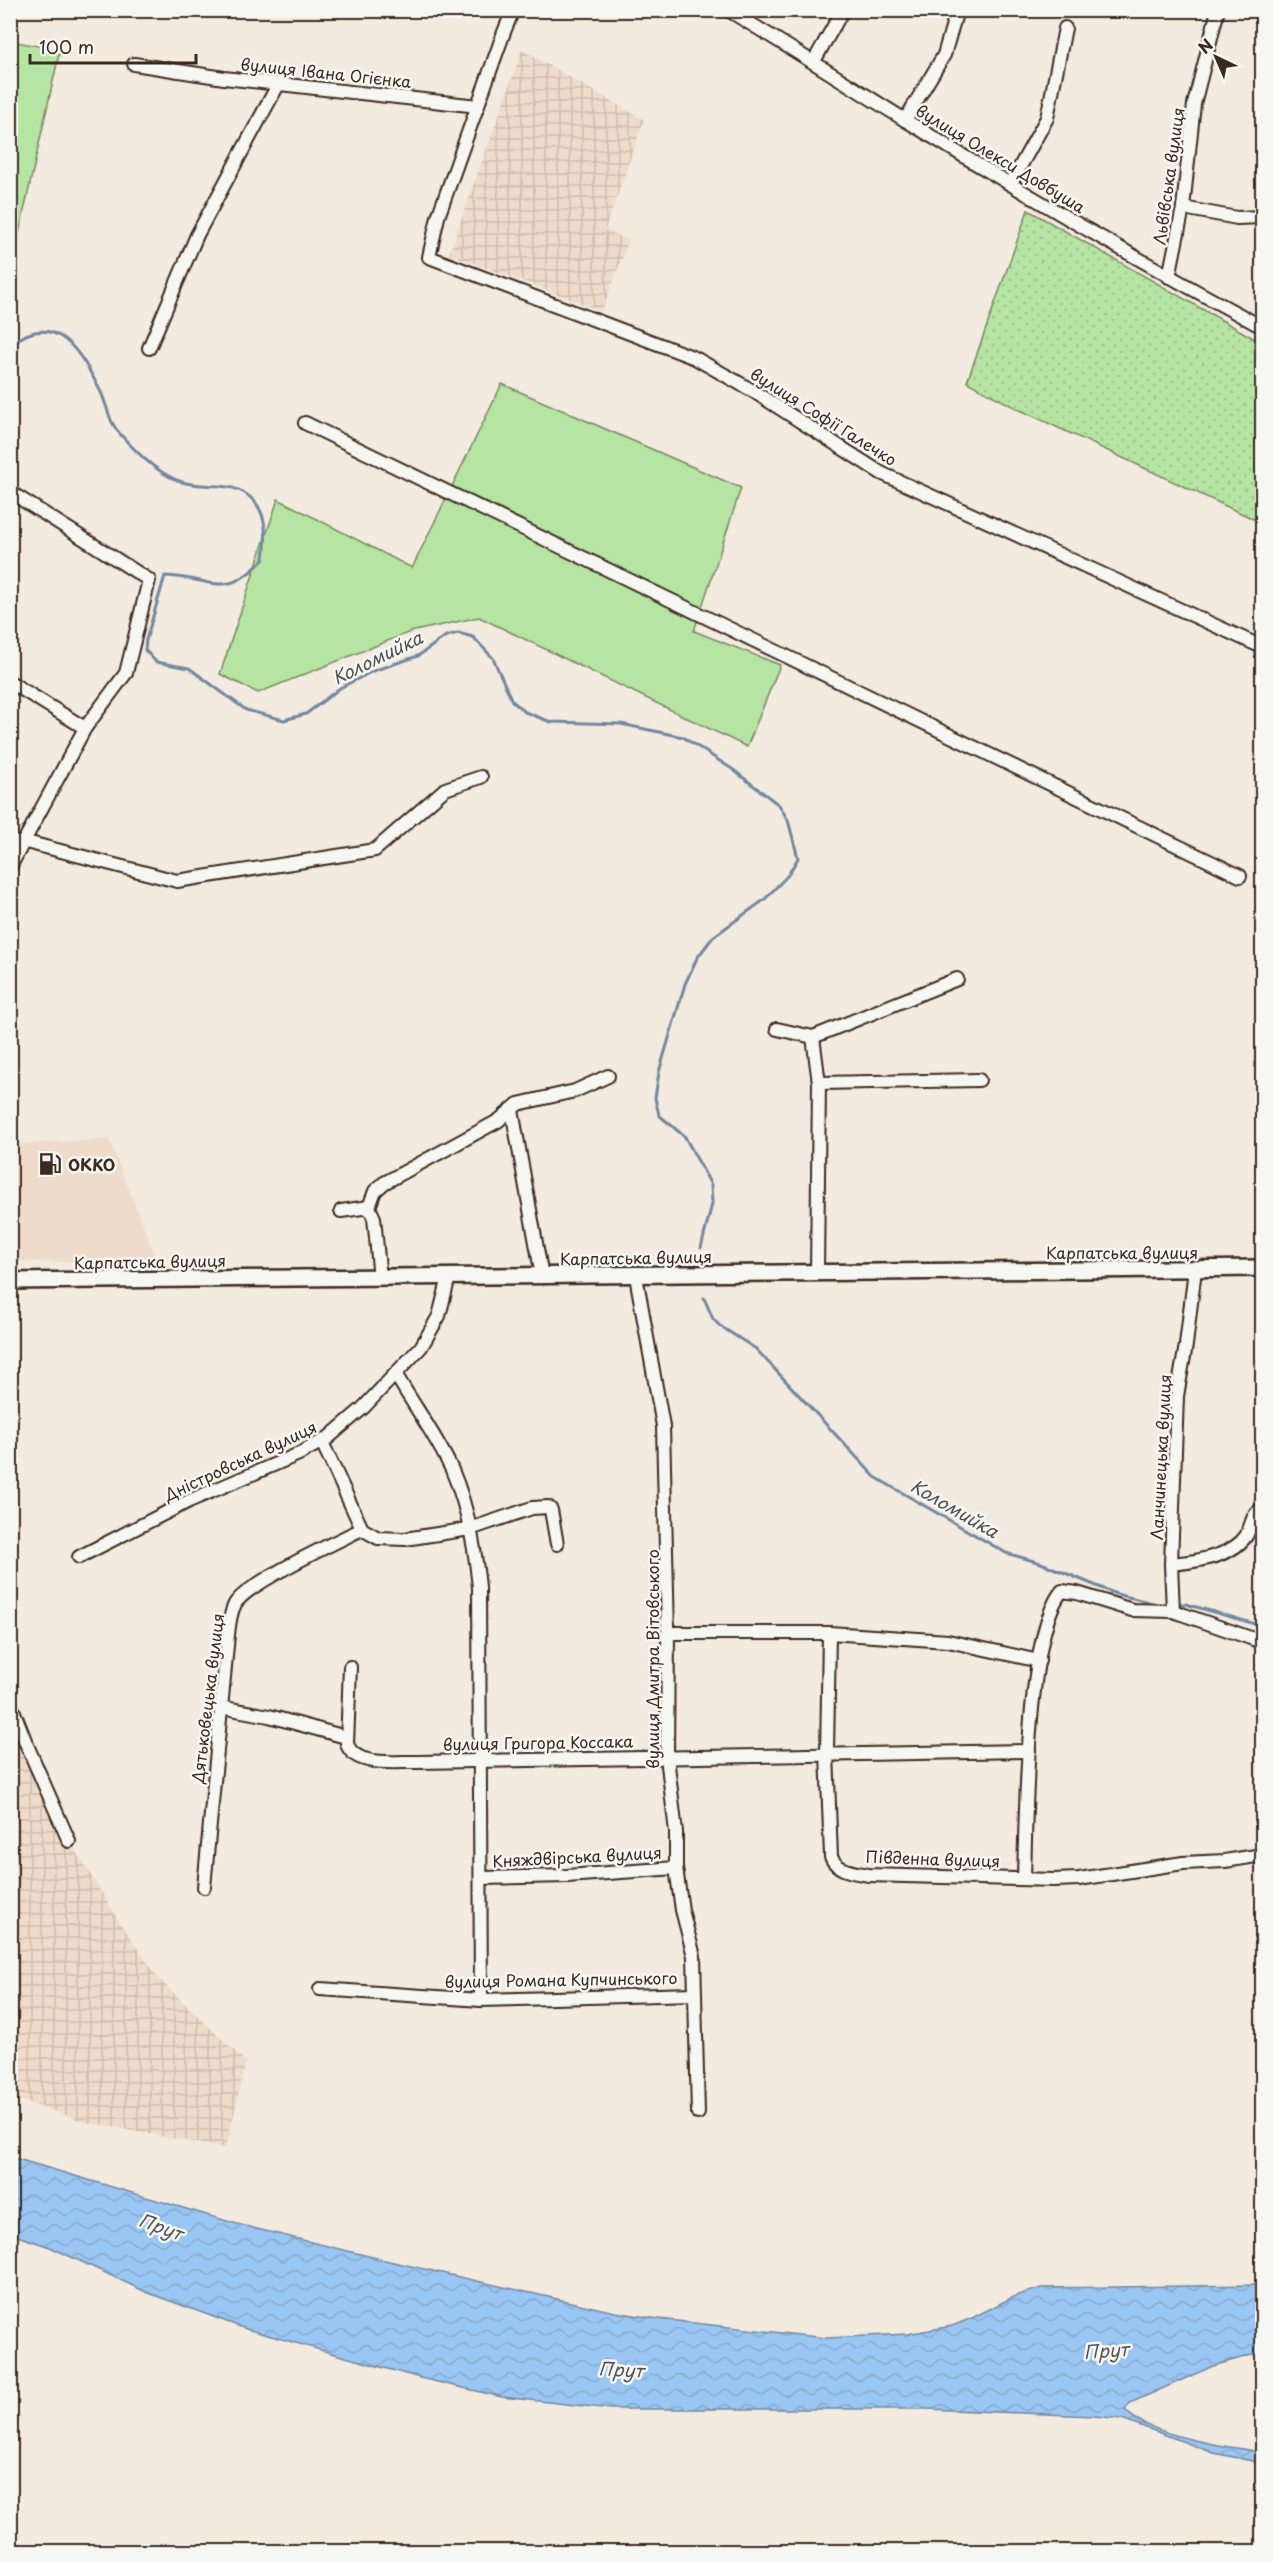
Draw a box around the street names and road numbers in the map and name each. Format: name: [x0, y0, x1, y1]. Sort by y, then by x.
street label: вулиця Івана Огієнка: [239, 51, 413, 93]
street label: вулиця Олекси Довбуша: [912, 98, 1090, 218]
street label: Львівська вулиця: [1146, 106, 1190, 246]
street label: вулиця Софії Галечко: [746, 361, 902, 471]
street label: Карпатська вулиця: [1046, 1240, 1198, 1264]
street label: Карпатська вулиця: [560, 1244, 712, 1270]
street label: Карпатська вулиця: [74, 1248, 226, 1274]
street label: Ланчинецька вулиця: [1144, 1374, 1176, 1540]
street label: Дністровська вулиця: [159, 1414, 320, 1506]
street label: вулиця Дмитра Вітовського: [640, 1549, 664, 1769]
street label: Дятьковецька вулиця: [185, 1612, 229, 1785]
street label: вулиця Григора Коссака: [443, 1728, 633, 1756]
street label: Княждвірська вулиця: [492, 1840, 662, 1872]
street label: Південна вулиця: [865, 1844, 1001, 1872]
street label: вулиця Романа Купчинського: [444, 1965, 678, 1993]

